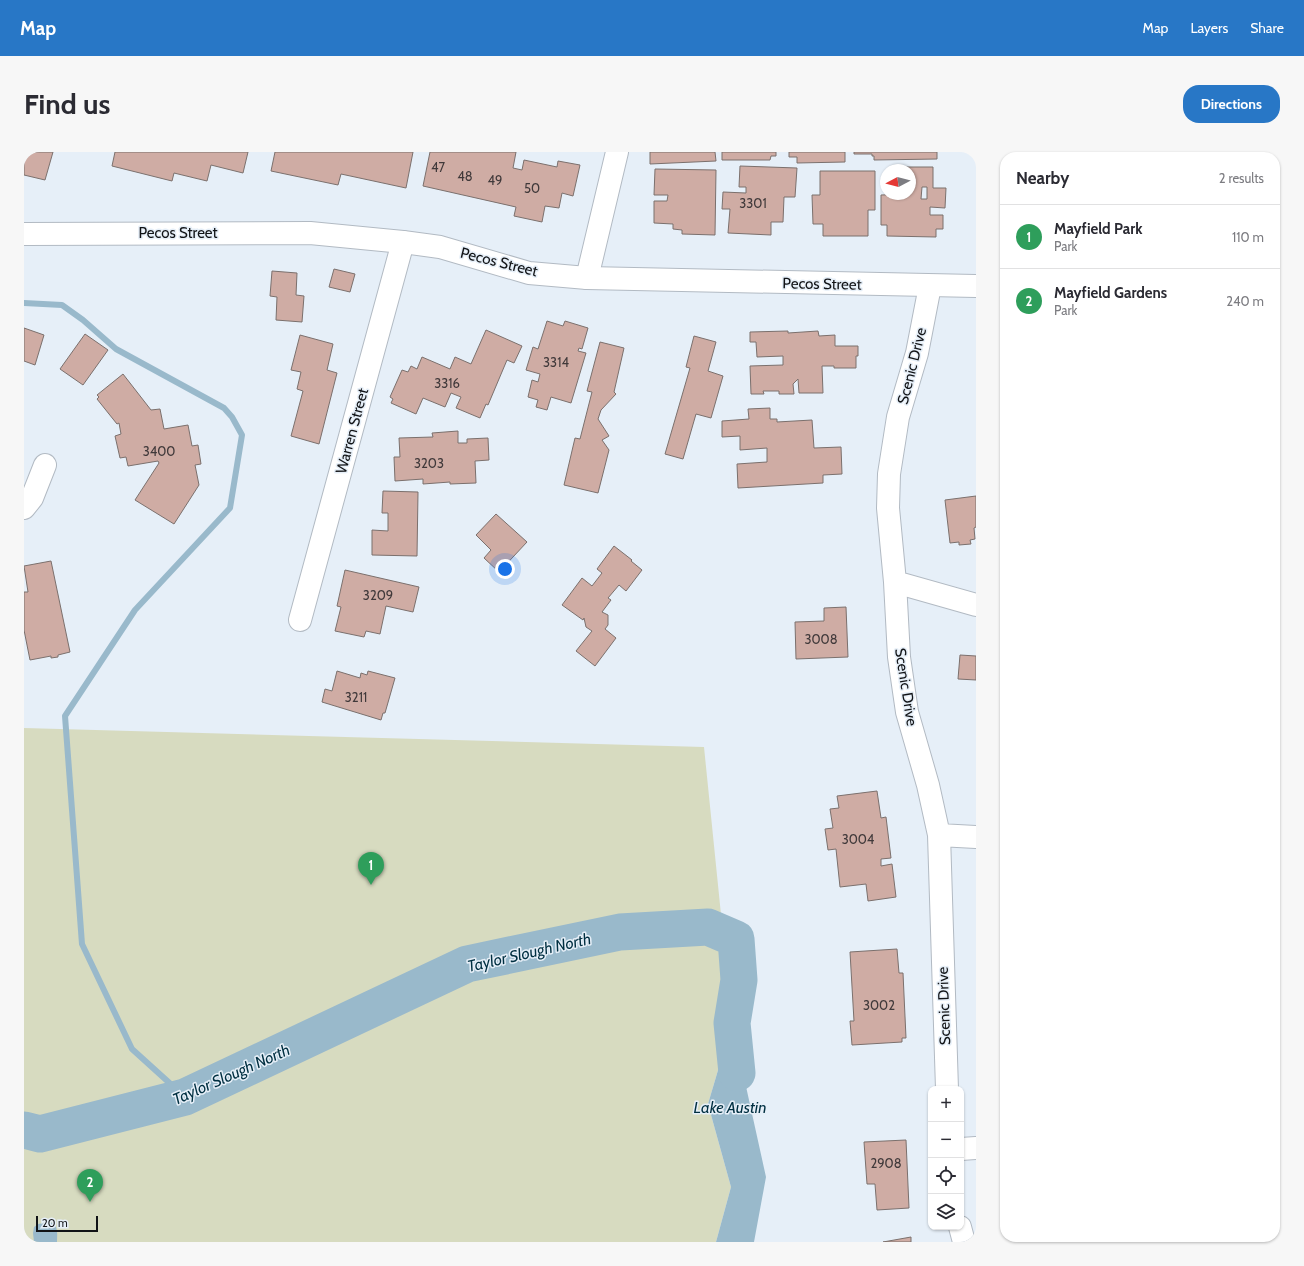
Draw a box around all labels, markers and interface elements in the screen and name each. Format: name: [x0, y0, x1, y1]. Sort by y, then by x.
text: Map: [20, 17, 56, 40]
text: Map: [1143, 19, 1168, 37]
text: Layers: [1190, 19, 1228, 37]
text: Share: [1250, 19, 1284, 37]
button: Directions: [1183, 85, 1280, 123]
text: Find us: [24, 87, 110, 121]
house number: 47: [431, 159, 445, 175]
north arrow: [880, 164, 916, 200]
house number: 48: [457, 168, 473, 184]
text: Nearby: [1016, 168, 1069, 188]
text: 2 results: [1219, 170, 1264, 186]
house number: 49: [488, 172, 502, 188]
house number: 50: [524, 180, 540, 196]
house number: 3301: [739, 195, 767, 211]
text: Mayfield Park: [1054, 220, 1142, 238]
street label: Pecos Street: [138, 224, 218, 242]
text: 1: [1027, 229, 1031, 245]
text: 110 m: [1232, 229, 1264, 245]
text: Park: [1054, 238, 1077, 254]
street label: Pecos Street: [458, 244, 540, 280]
street label: Pecos Street: [782, 274, 862, 294]
text: Mayfield Gardens: [1054, 284, 1167, 302]
text: 2: [1026, 293, 1032, 309]
text: 240 m: [1226, 293, 1264, 309]
text: Park: [1054, 302, 1077, 318]
street label: Scenic Drive: [894, 325, 930, 406]
house number: 3314: [543, 354, 569, 370]
house number: 3316: [434, 375, 460, 391]
street label: Warren Street: [332, 386, 372, 476]
house number: 3400: [143, 443, 175, 459]
house number: 3203: [414, 455, 444, 471]
your location: [495, 559, 515, 579]
house number: 3209: [363, 587, 393, 603]
house number: 3008: [804, 631, 838, 647]
street label: Scenic Drive: [891, 647, 921, 728]
house number: 3211: [345, 689, 367, 705]
house number: 3004: [842, 831, 875, 847]
pin: 1: [358, 852, 384, 885]
water label: Taylor Slough North: [465, 929, 593, 976]
street label: Scenic Drive: [934, 966, 954, 1046]
house number: 3002: [863, 997, 895, 1013]
water label: Taylor Slough North: [170, 1040, 293, 1109]
map controls: [928, 1086, 964, 1230]
button: +: [928, 1086, 964, 1122]
water label: Lake Austin: [694, 1098, 766, 1117]
button: −: [928, 1122, 964, 1158]
house number: 2908: [870, 1155, 902, 1171]
button: locate: [928, 1158, 964, 1194]
pin: 2: [77, 1169, 103, 1202]
button: layers: [928, 1194, 964, 1230]
scale bar: [36, 1214, 98, 1233]
text: 20 m: [42, 1216, 68, 1230]

